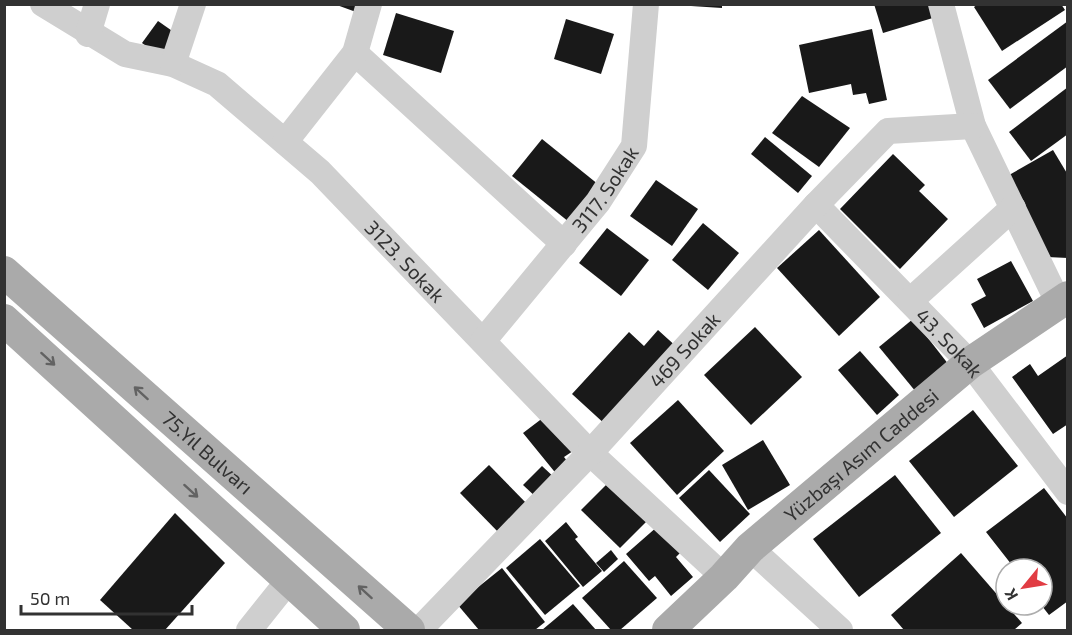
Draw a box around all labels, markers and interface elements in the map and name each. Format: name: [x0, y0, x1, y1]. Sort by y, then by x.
street label: 3117. Sokak: [566, 141, 643, 237]
street label: 3123. Sokak: [360, 215, 450, 307]
street label: 43. Sokak: [911, 303, 988, 382]
street label: 469 Sokak: [644, 307, 725, 392]
one-way arrow: [40, 352, 55, 367]
street label: Yüzbaşı Asım Caddesi: [779, 383, 943, 526]
one-way arrow: [133, 386, 148, 400]
street label: 75.Yıl Bulvarı: [157, 406, 258, 499]
one-way arrow: [184, 484, 199, 498]
north arrow: [994, 557, 1054, 617]
scale bar: [21, 578, 192, 616]
one-way arrow: [358, 585, 373, 599]
text: K: [999, 585, 1021, 604]
text: 50 m: [30, 587, 70, 609]

